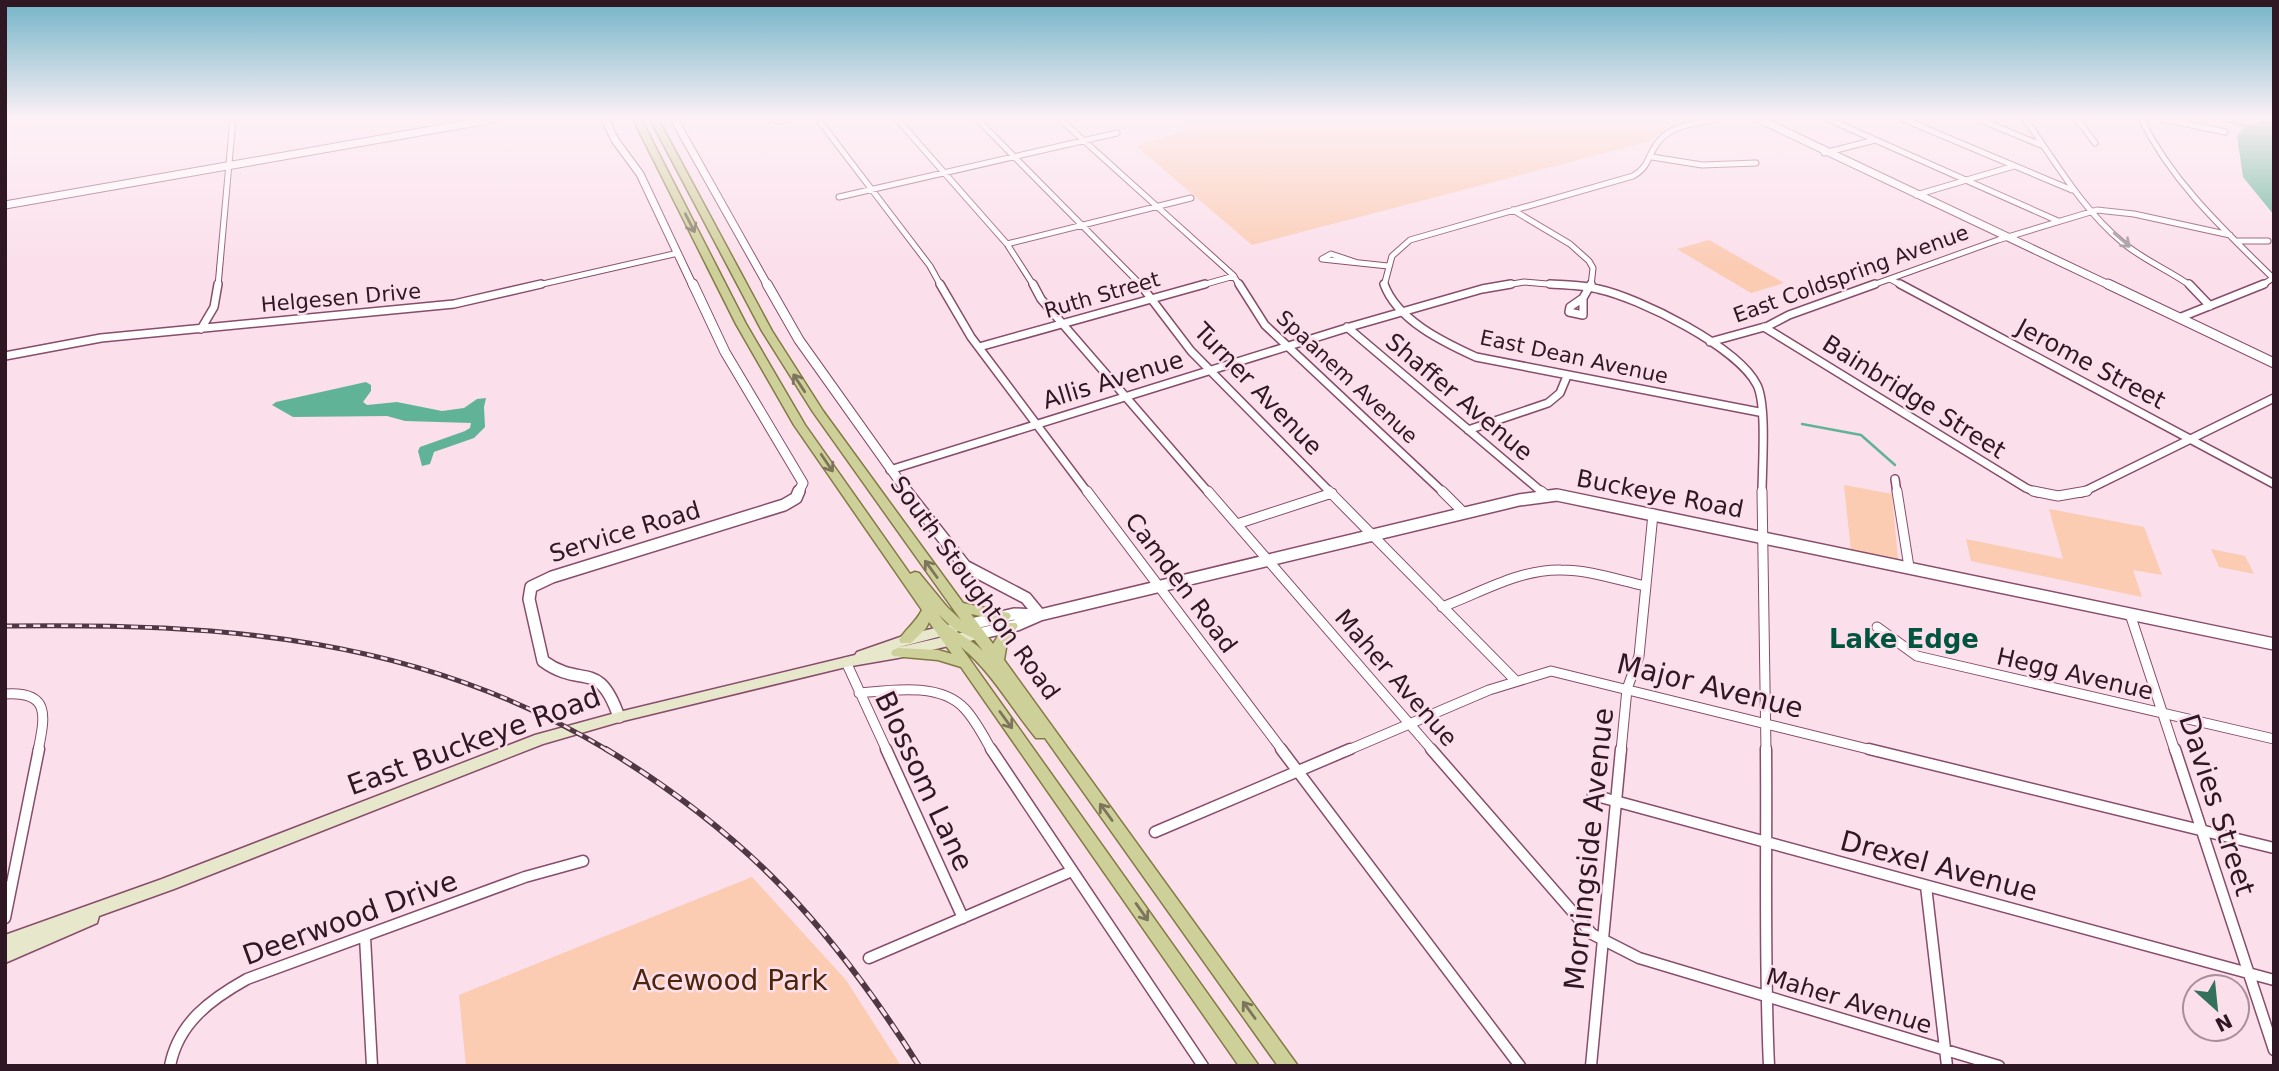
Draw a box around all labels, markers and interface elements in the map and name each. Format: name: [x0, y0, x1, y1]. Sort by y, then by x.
one-way arrow: [683, 212, 697, 233]
street label: East Coldspring Avenue: [1730, 220, 1972, 328]
one-way arrow: [2113, 232, 2131, 248]
street label: Ruth Street: [1041, 267, 1163, 323]
street label: Helgesen Drive: [260, 279, 422, 317]
street label: Spaanem Avenue: [1272, 306, 1422, 448]
street label: Jerome Street: [2010, 312, 2170, 415]
street label: Turner Avenue: [1187, 317, 1328, 461]
street label: East Dean Avenue: [1478, 325, 1670, 389]
street label: Shaffer Avenue: [1380, 327, 1538, 467]
street label: Bainbridge Street: [1817, 329, 2011, 465]
street label: Allis Avenue: [1039, 345, 1187, 415]
one-way arrow: [792, 374, 806, 394]
one-way arrow: [820, 453, 834, 472]
street label: Buckeye Road: [1574, 464, 1746, 524]
street label: South Stoughton Road: [884, 471, 1066, 705]
street label: Service Road: [546, 496, 704, 568]
street label: Camden Road: [1119, 508, 1243, 658]
one-way arrow: [924, 560, 938, 579]
street label: Maher Avenue: [1329, 604, 1463, 752]
district label: Lake Edge: [1829, 624, 1979, 654]
street label: Hegg Avenue: [1994, 642, 2156, 706]
street label: Major Avenue: [1614, 647, 1806, 725]
street label: East Buckeye Road: [343, 680, 605, 802]
street label: Blossom Lane: [868, 686, 980, 876]
street label: Morningside Avenue: [1558, 706, 1620, 992]
one-way arrow: [999, 710, 1013, 729]
street label: Davies Street: [2172, 710, 2262, 900]
one-way arrow: [1099, 804, 1114, 822]
street label: Drexel Avenue: [1837, 824, 2041, 908]
street label: Deerwood Drive: [238, 864, 462, 972]
one-way arrow: [1135, 902, 1149, 921]
street label: Maher Avenue: [1763, 962, 1935, 1040]
park label: Acewood Park: [632, 964, 829, 997]
north arrow: [2181, 973, 2251, 1043]
one-way arrow: [1242, 1001, 1256, 1020]
text: N: [2212, 1010, 2236, 1037]

